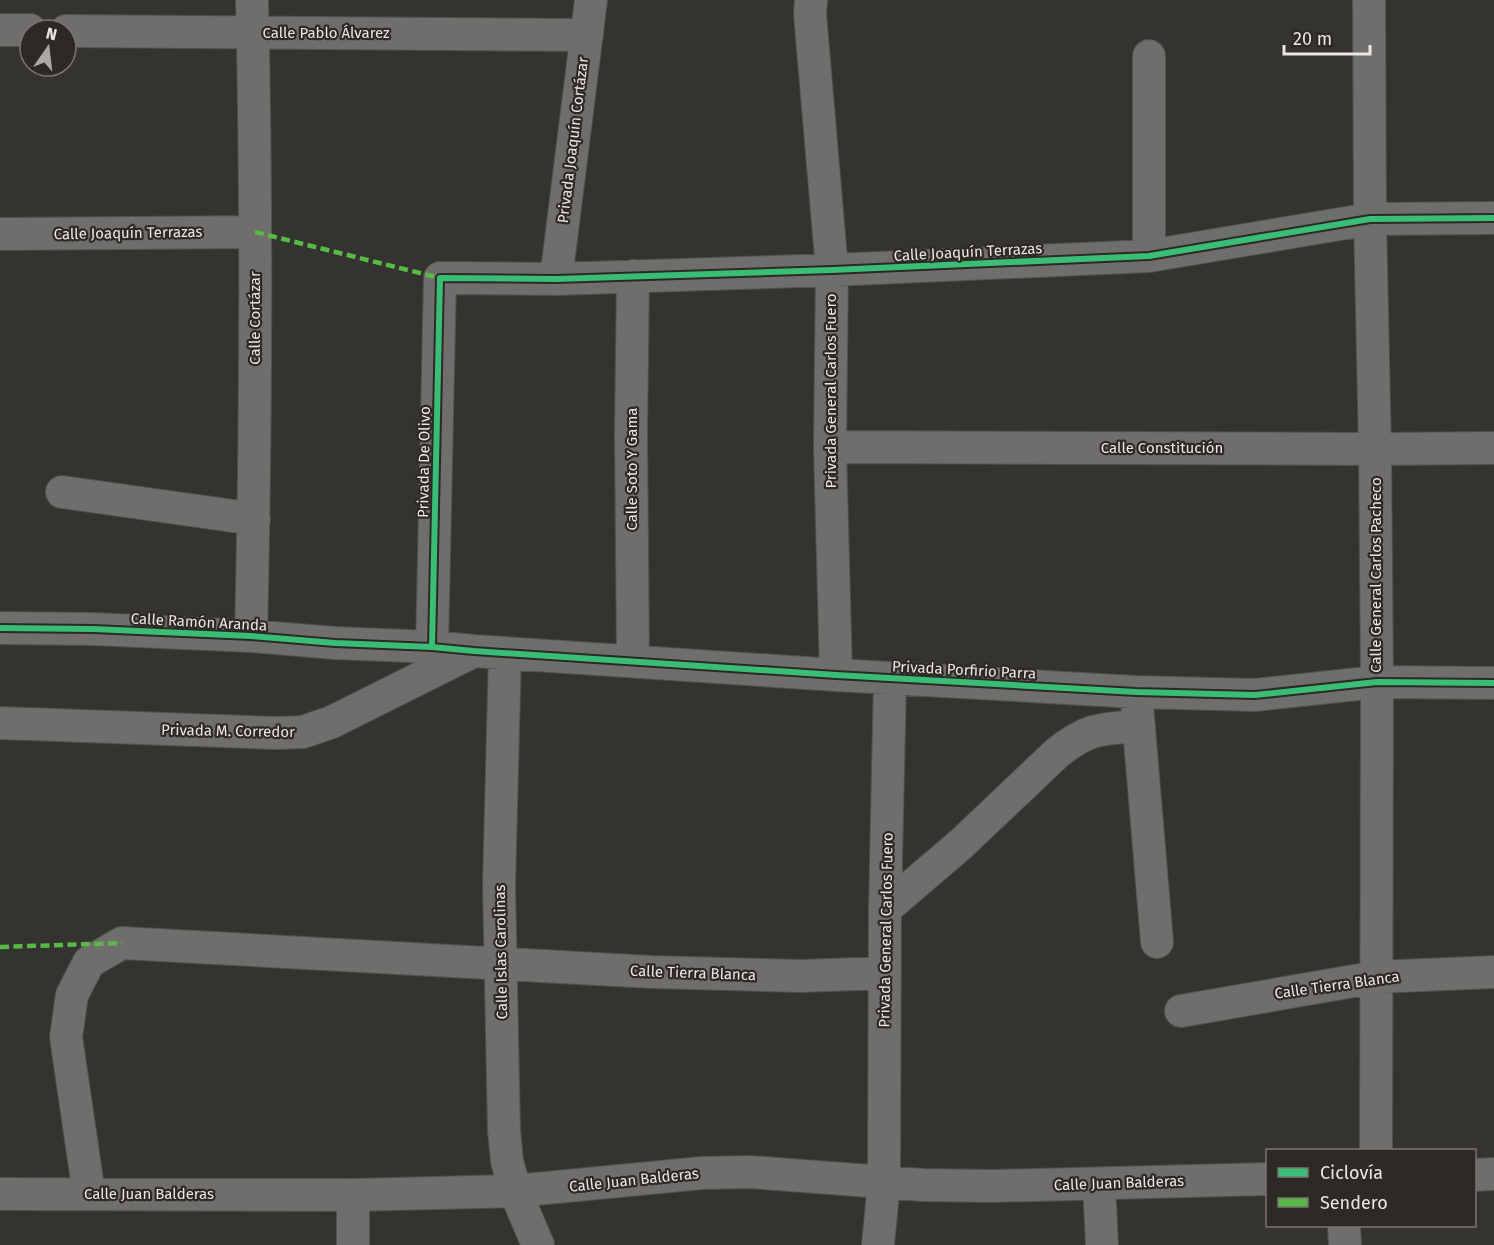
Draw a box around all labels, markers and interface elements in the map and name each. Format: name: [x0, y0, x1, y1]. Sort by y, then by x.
north arrow: [18, 18, 78, 78]
scale bar: [1284, 18, 1370, 56]
text: N: [44, 23, 59, 44]
street label: Calle Pablo Álvarez: [262, 24, 390, 42]
text: 20 m: [1293, 28, 1332, 50]
street label: Privada Joaquín Cortázar: [554, 56, 592, 224]
street label: Calle Joaquín Terrazas: [53, 223, 203, 243]
street label: Calle Joaquín Terrazas: [893, 239, 1043, 265]
street label: Calle Cortázar: [246, 271, 264, 365]
street label: Privada General Carlos Fuero: [822, 293, 840, 489]
street label: Privada De Olivo: [414, 406, 434, 518]
street label: Calle Soto Y Gama: [623, 408, 641, 530]
street label: Calle Constitución: [1101, 439, 1223, 457]
street label: Calle General Carlos Pacheco: [1367, 477, 1385, 673]
street label: Calle Ramón Aranda: [130, 609, 268, 635]
street label: Privada Porfirio Parra: [891, 657, 1037, 683]
street label: Privada M. Corredor: [161, 721, 295, 741]
street label: Privada General Carlos Fuero: [875, 832, 897, 1028]
street label: Calle Islas Carolinas: [491, 884, 511, 1020]
street label: Calle Tierra Blanca: [630, 962, 756, 984]
street label: Calle Tierra Blanca: [1273, 967, 1401, 1003]
legend: [1266, 1149, 1476, 1227]
text: Ciclovía: [1320, 1162, 1383, 1184]
street label: Calle Juan Balderas: [568, 1164, 700, 1196]
street label: Calle Juan Balderas: [1054, 1172, 1184, 1194]
street label: Calle Juan Balderas: [84, 1185, 214, 1203]
text: Sendero: [1320, 1192, 1388, 1214]

